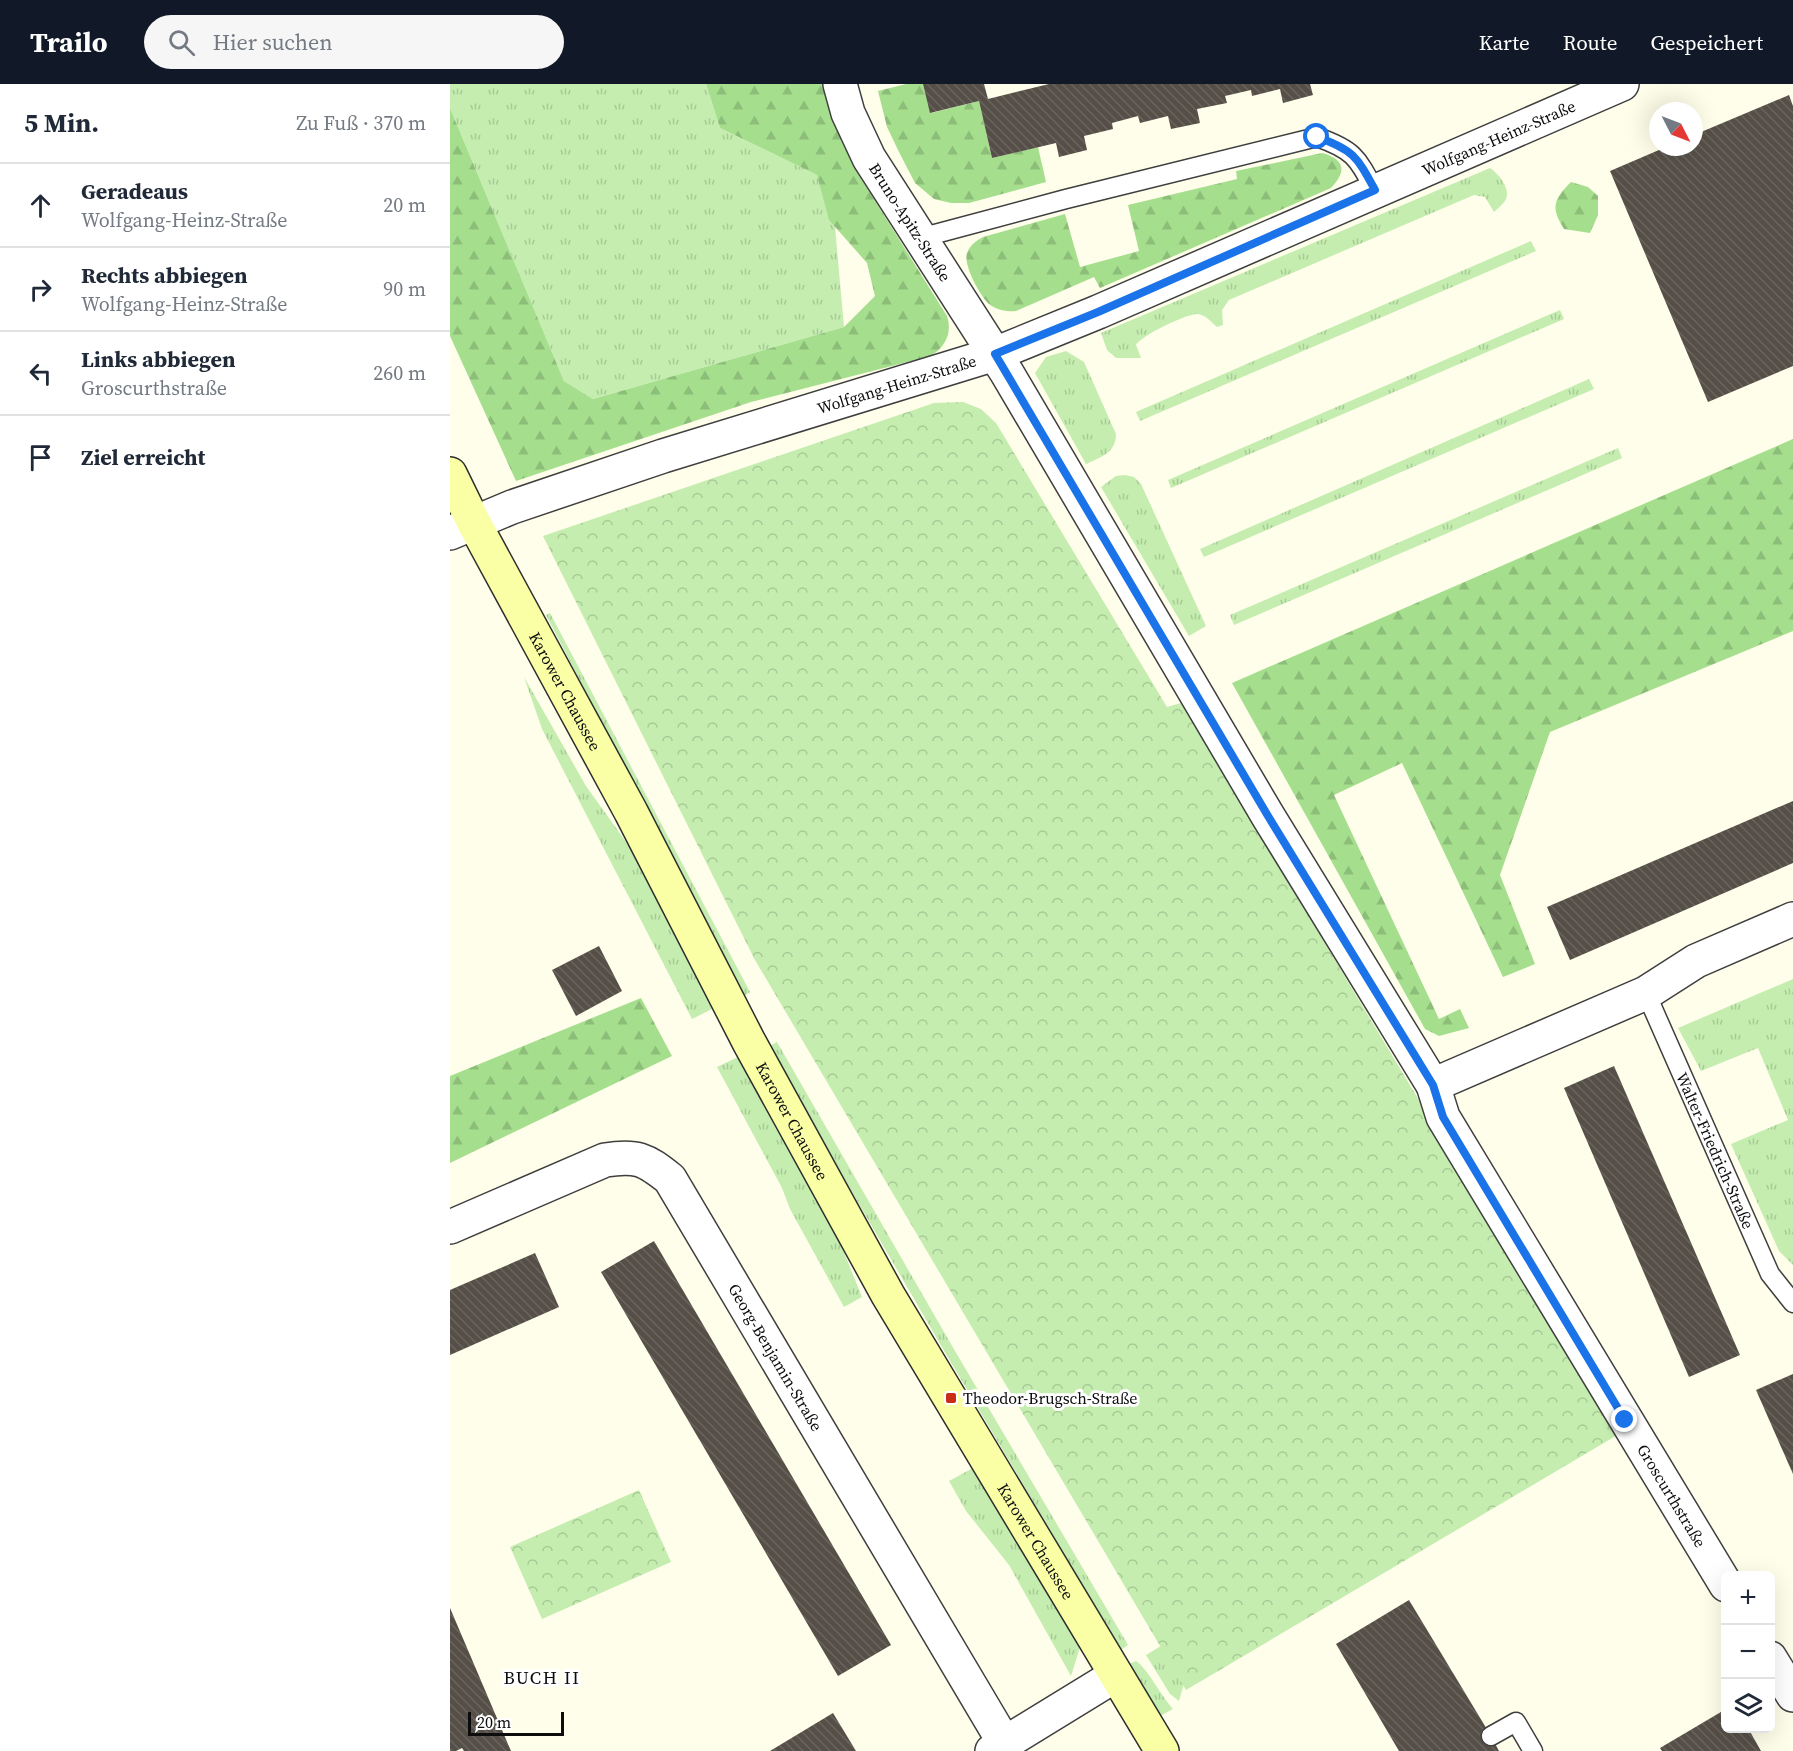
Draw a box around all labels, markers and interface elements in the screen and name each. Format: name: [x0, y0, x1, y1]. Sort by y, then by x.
search box: [144, 15, 564, 69]
text: Trailo: [30, 23, 108, 61]
icon: search: [165, 26, 198, 59]
text: Hier suchen: [213, 27, 333, 57]
text: Karte: [1479, 28, 1530, 57]
text: Route: [1563, 28, 1617, 57]
text: Gespeichert: [1650, 28, 1763, 57]
street label: Wolfgang-Heinz-Straße: [1418, 95, 1579, 181]
north arrow: [1649, 102, 1703, 156]
text: 5 Min.: [24, 105, 99, 141]
text: Zu Fuß · 370 m: [296, 109, 426, 137]
route start: [1303, 123, 1329, 149]
street label: Bruno-Apitz-Straße: [864, 159, 956, 286]
text: Geradeaus: [81, 176, 188, 206]
icon: ahead: [24, 189, 57, 222]
text: 20 m: [383, 191, 426, 219]
text: Wolfgang-Heinz-Straße: [81, 206, 287, 234]
text: Rechts abbiegen: [81, 260, 248, 290]
icon: right: [24, 273, 57, 306]
text: 90 m: [383, 275, 426, 303]
text: Wolfgang-Heinz-Straße: [81, 290, 287, 318]
text: Links abbiegen: [81, 344, 236, 374]
street label: Wolfgang-Heinz-Straße: [814, 349, 979, 419]
icon: left: [24, 357, 57, 390]
text: 260 m: [373, 359, 426, 387]
text: Groscurthstraße: [81, 374, 227, 402]
icon: arrive: [24, 441, 57, 474]
text: Ziel erreicht: [81, 442, 205, 472]
street label: Karower Chaussee: [524, 628, 607, 754]
street label: Karower Chaussee: [751, 1058, 834, 1184]
street label: Walter-Friedrich-Straße: [1671, 1069, 1760, 1232]
street label: Georg-Benjamin-Straße: [723, 1279, 828, 1435]
place label: Theodor-Brugsch-Straße: [963, 1387, 1137, 1409]
marker: Theodor-Brugsch-Straße: [944, 1391, 958, 1405]
route end: [1611, 1406, 1637, 1432]
street label: Groscurthstraße: [1632, 1440, 1712, 1551]
street label: Karower Chaussee: [993, 1479, 1079, 1604]
map controls: [1721, 1571, 1775, 1733]
button: +: [1721, 1571, 1775, 1625]
button: −: [1721, 1625, 1775, 1679]
district label: BUCH II: [504, 1665, 580, 1690]
button: layers: [1721, 1679, 1775, 1733]
scale bar: [468, 1709, 564, 1736]
text: 20 m: [477, 1711, 511, 1733]

